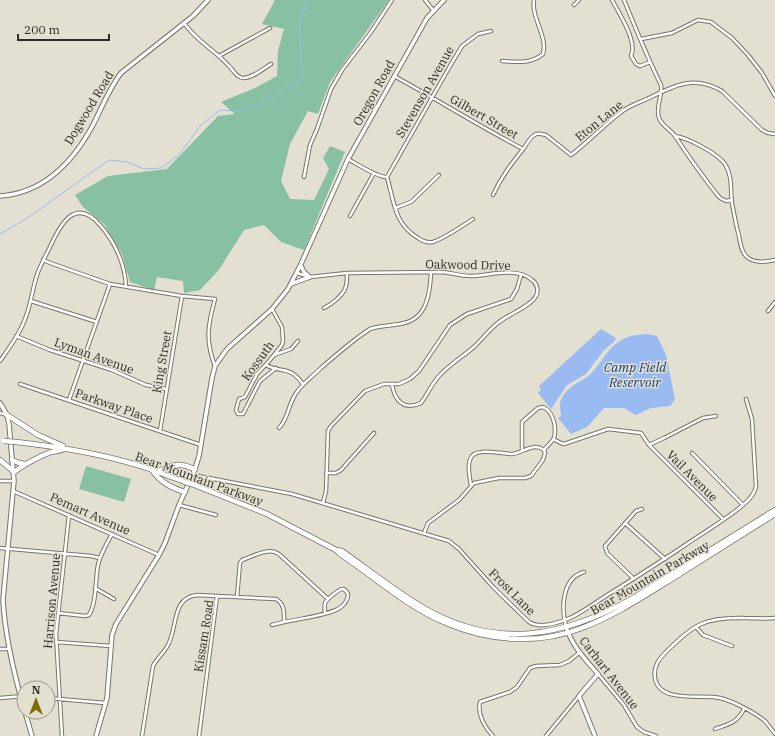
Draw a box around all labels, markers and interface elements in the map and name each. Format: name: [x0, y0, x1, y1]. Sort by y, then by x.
scale bar: [18, 16, 109, 42]
text: 200 m: [24, 22, 60, 37]
street label: Stevenson Avenue: [392, 43, 457, 140]
street label: Oregon Road: [349, 57, 398, 128]
street label: Dogwood Road: [61, 68, 117, 147]
street label: Gilbert Street: [448, 91, 521, 142]
street label: Eton Lane: [572, 97, 626, 144]
street label: Oakwood Drive: [425, 256, 511, 273]
street label: King Street: [149, 330, 174, 394]
street label: Lyman Avenue: [52, 334, 136, 377]
street label: Kossuth: [238, 337, 277, 384]
water label: Camp Field Reservoir: [604, 359, 667, 391]
street label: Parkway Place: [73, 385, 155, 426]
street label: Vail Avenue: [664, 447, 721, 504]
street label: Bear Mountain Parkway: [133, 448, 266, 509]
street label: Pemart Avenue: [48, 489, 133, 538]
street label: Bear Mountain Parkway: [588, 537, 712, 618]
street label: Harrison Avenue: [40, 553, 63, 649]
street label: Frost Lane: [486, 565, 539, 618]
street label: Kissam Road: [190, 599, 217, 673]
street label: Carhart Avenue: [576, 633, 642, 712]
north arrow: [16, 680, 56, 720]
text: N: [32, 683, 41, 697]

